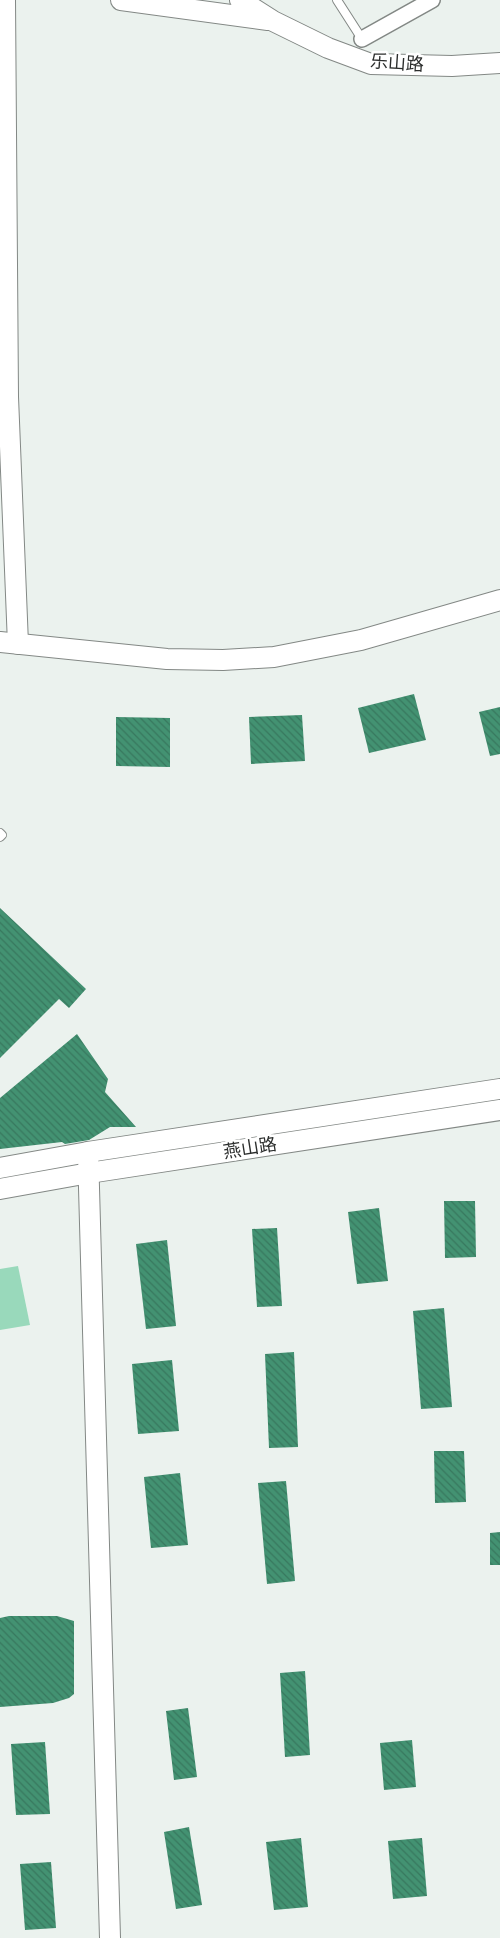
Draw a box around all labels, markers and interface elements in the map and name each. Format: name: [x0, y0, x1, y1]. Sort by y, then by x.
street label: 乐山路: [369, 48, 425, 76]
street label: 燕山路: [221, 1131, 278, 1163]

